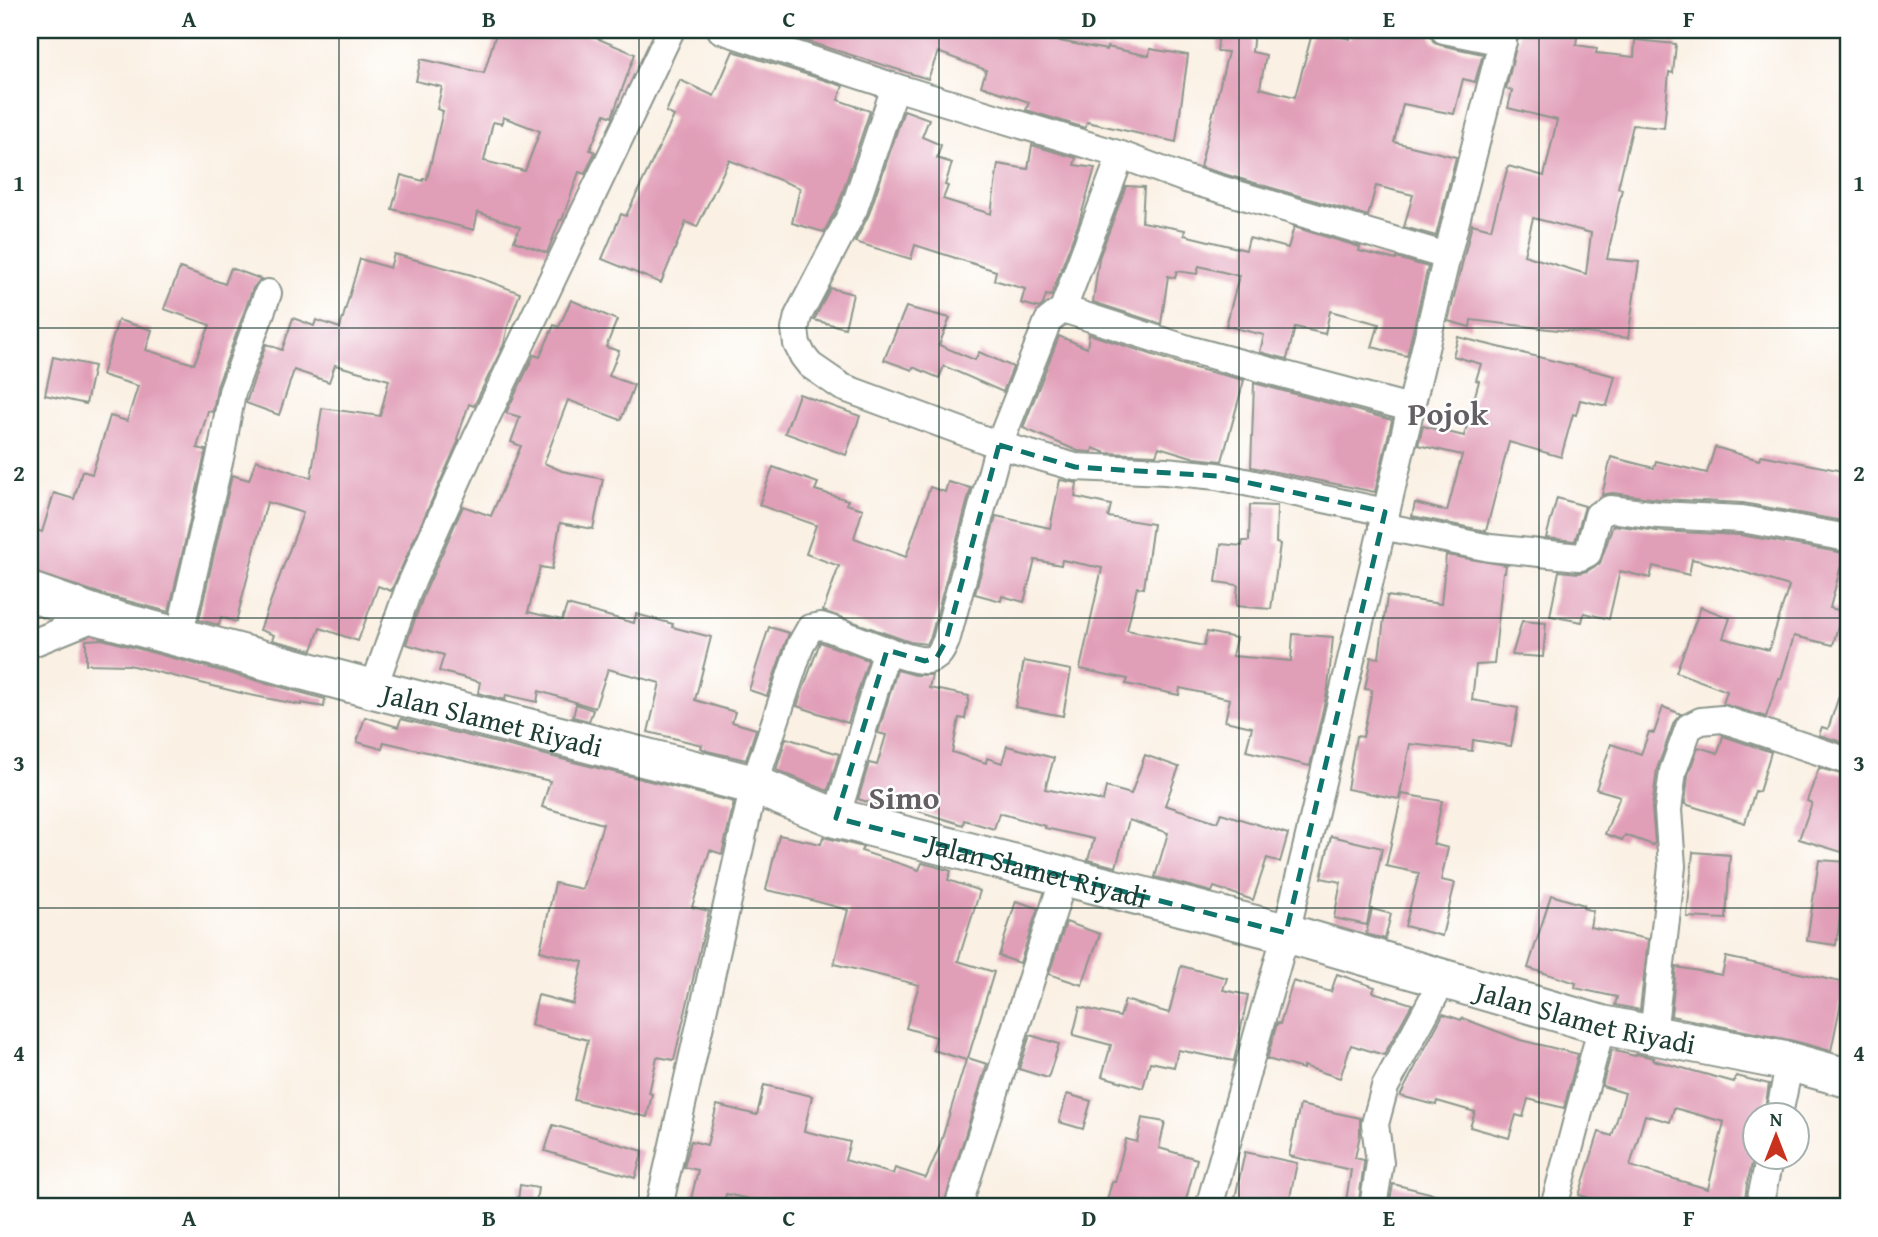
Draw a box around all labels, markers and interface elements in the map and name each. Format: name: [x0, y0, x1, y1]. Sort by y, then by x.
text: A: [182, 2, 197, 35]
text: B: [482, 2, 496, 35]
text: C: [782, 2, 796, 35]
text: D: [1082, 2, 1097, 35]
text: E: [1383, 2, 1395, 35]
text: F: [1683, 2, 1695, 35]
text: 1: [13, 166, 25, 199]
text: 1: [1853, 166, 1865, 199]
district label: Pojok: [1408, 390, 1489, 437]
text: 2: [13, 456, 25, 489]
text: 2: [1853, 456, 1865, 489]
street label: Jalan Slamet Riyadi: [375, 671, 607, 767]
text: 3: [13, 746, 25, 779]
text: 3: [1853, 746, 1865, 779]
district label: Simo: [868, 774, 940, 821]
street label: Jalan Slamet Riyadi: [920, 821, 1152, 917]
street label: Jalan Slamet Riyadi: [1468, 968, 1700, 1064]
text: 4: [13, 1036, 25, 1069]
text: 4: [1853, 1036, 1865, 1069]
north arrow: [1742, 1100, 1812, 1170]
text: N: [1770, 1105, 1783, 1133]
text: A: [182, 1201, 197, 1234]
text: B: [482, 1201, 496, 1234]
text: C: [782, 1201, 796, 1234]
text: D: [1082, 1201, 1097, 1234]
text: E: [1383, 1201, 1395, 1234]
text: F: [1683, 1201, 1695, 1234]

